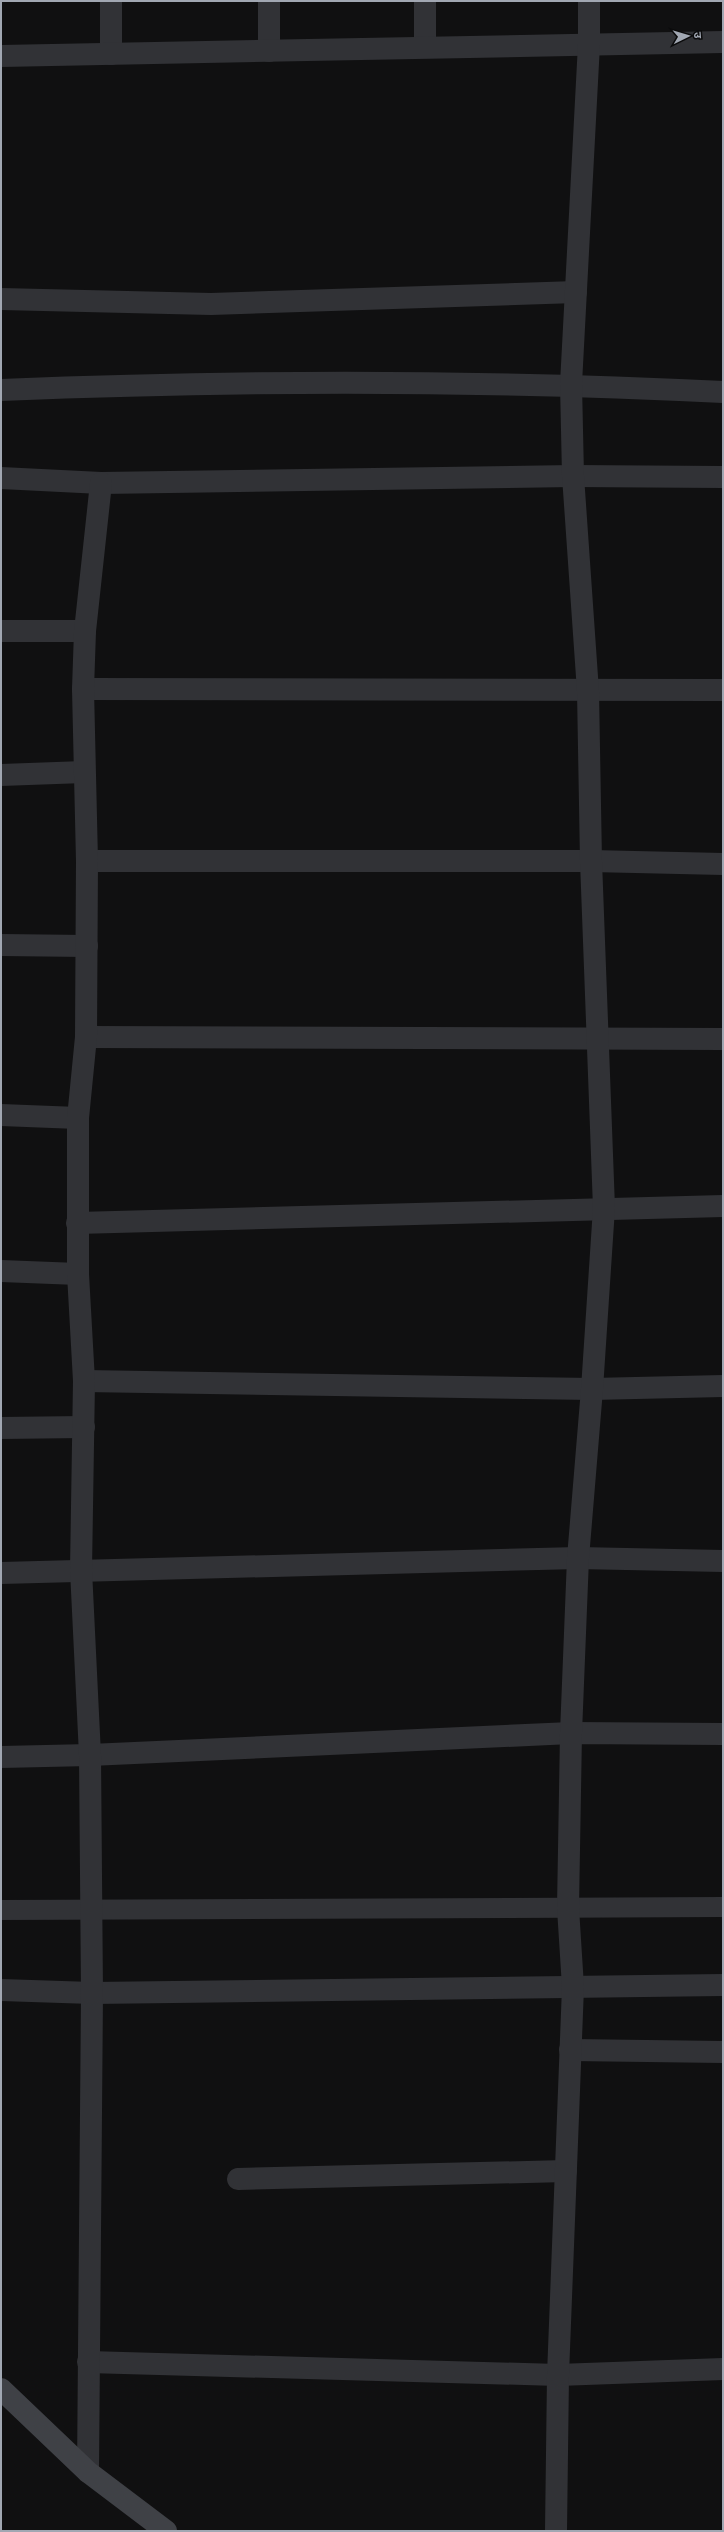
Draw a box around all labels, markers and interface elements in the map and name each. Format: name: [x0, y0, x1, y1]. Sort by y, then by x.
north arrow: [668, 16, 708, 56]
text: उ: [691, 31, 705, 40]

